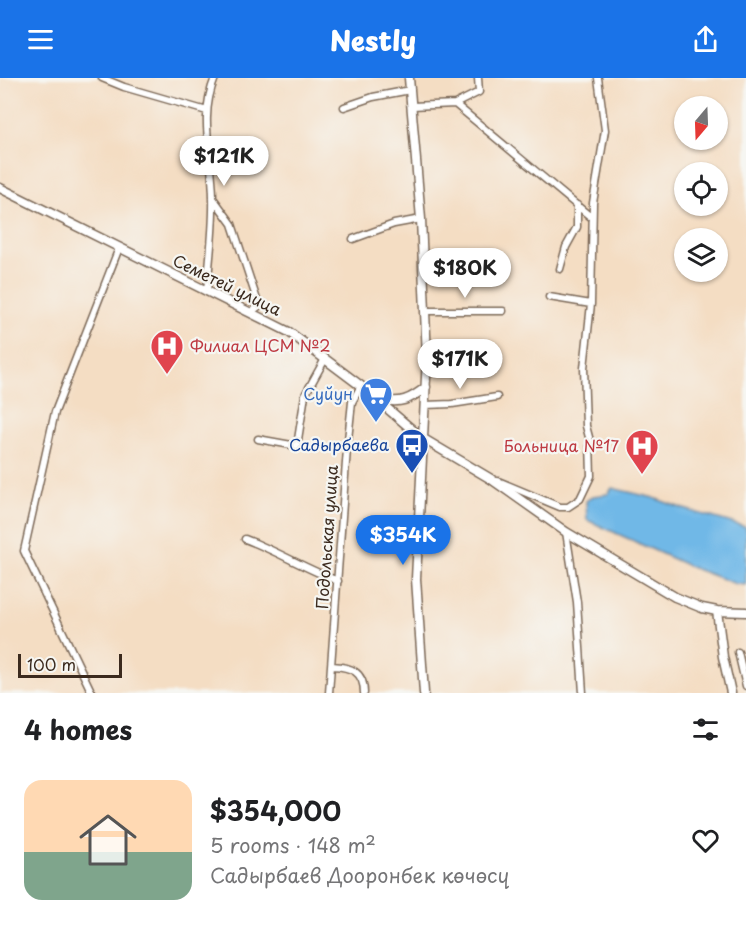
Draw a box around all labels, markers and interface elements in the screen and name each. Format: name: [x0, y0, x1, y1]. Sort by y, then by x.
text: Nestly: [330, 19, 416, 60]
icon: menu: [24, 23, 57, 56]
icon: share: [689, 23, 722, 56]
north arrow: [674, 96, 728, 150]
map controls: [674, 96, 728, 282]
pin: $121K: [182, 136, 266, 187]
text: $121K: [194, 140, 254, 170]
button: locate: [674, 162, 728, 216]
button: layers: [674, 228, 728, 282]
street label: Семетей улица: [169, 247, 286, 321]
pin: $180K: [423, 248, 507, 299]
text: $180K: [433, 252, 497, 282]
hospital icon: Филиал ЦСМ №2: [149, 328, 185, 375]
place label: Филиал ЦСМ №2: [190, 333, 331, 357]
pin: $171K: [418, 339, 502, 390]
text: $171K: [432, 343, 488, 373]
supermarket icon: Суйун: [358, 376, 394, 423]
place label: Суйун: [303, 381, 353, 405]
bus stop icon: Садырбаева: [394, 427, 430, 474]
hospital icon: Больница №17: [624, 428, 660, 475]
place label: Садырбаева: [289, 432, 389, 456]
place label: Больница №17: [504, 433, 619, 457]
street label: Подольская улица: [309, 464, 343, 610]
pin: $354K: [361, 515, 445, 566]
text: $354K: [370, 519, 436, 549]
scale bar: [18, 651, 122, 678]
text: 100 m: [27, 652, 76, 676]
text: 4 homes: [24, 710, 132, 749]
icon: filters: [689, 713, 722, 746]
text: $354,000: [210, 791, 341, 830]
icon: home: [72, 804, 144, 876]
icon: heart: [689, 824, 722, 857]
text: 5 rooms · 148 m²: [210, 830, 376, 860]
text: Садырбаев Дооронбек көчөсү: [210, 860, 509, 890]

